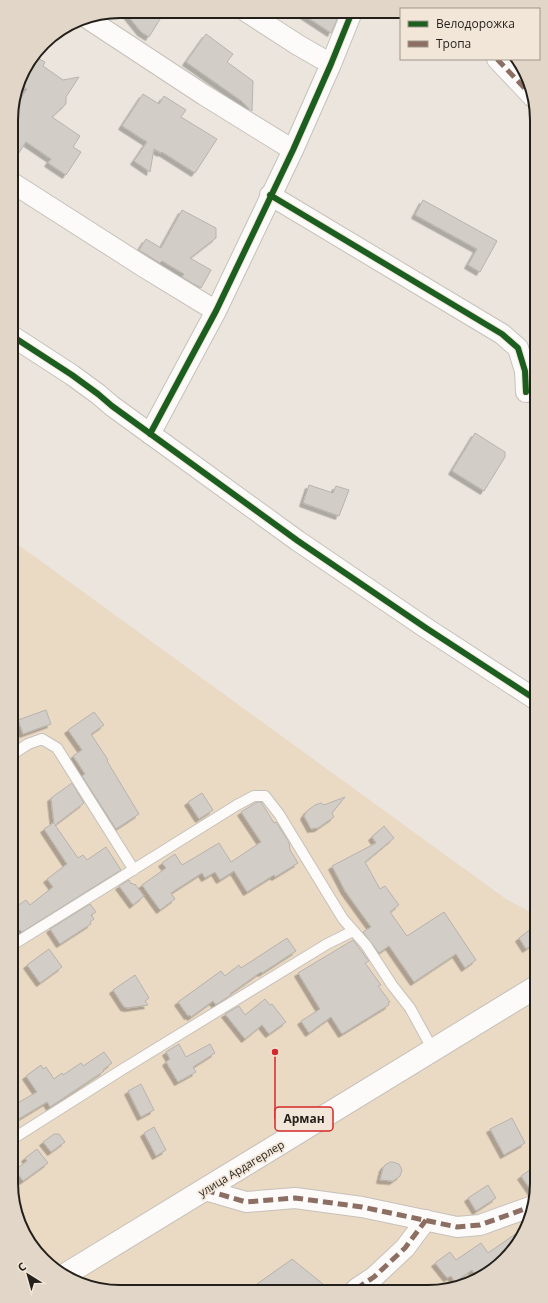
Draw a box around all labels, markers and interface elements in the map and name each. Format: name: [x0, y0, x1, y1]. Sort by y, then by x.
legend: [400, 8, 540, 60]
text: Велодорожка: [436, 15, 515, 32]
text: Тропа: [436, 35, 471, 52]
callout: Арман: [275, 1107, 333, 1131]
text: Арман: [283, 1110, 325, 1127]
street label: улица Ардагерлер: [195, 1136, 287, 1200]
north arrow: [8, 1255, 48, 1295]
text: С: [14, 1259, 29, 1275]

